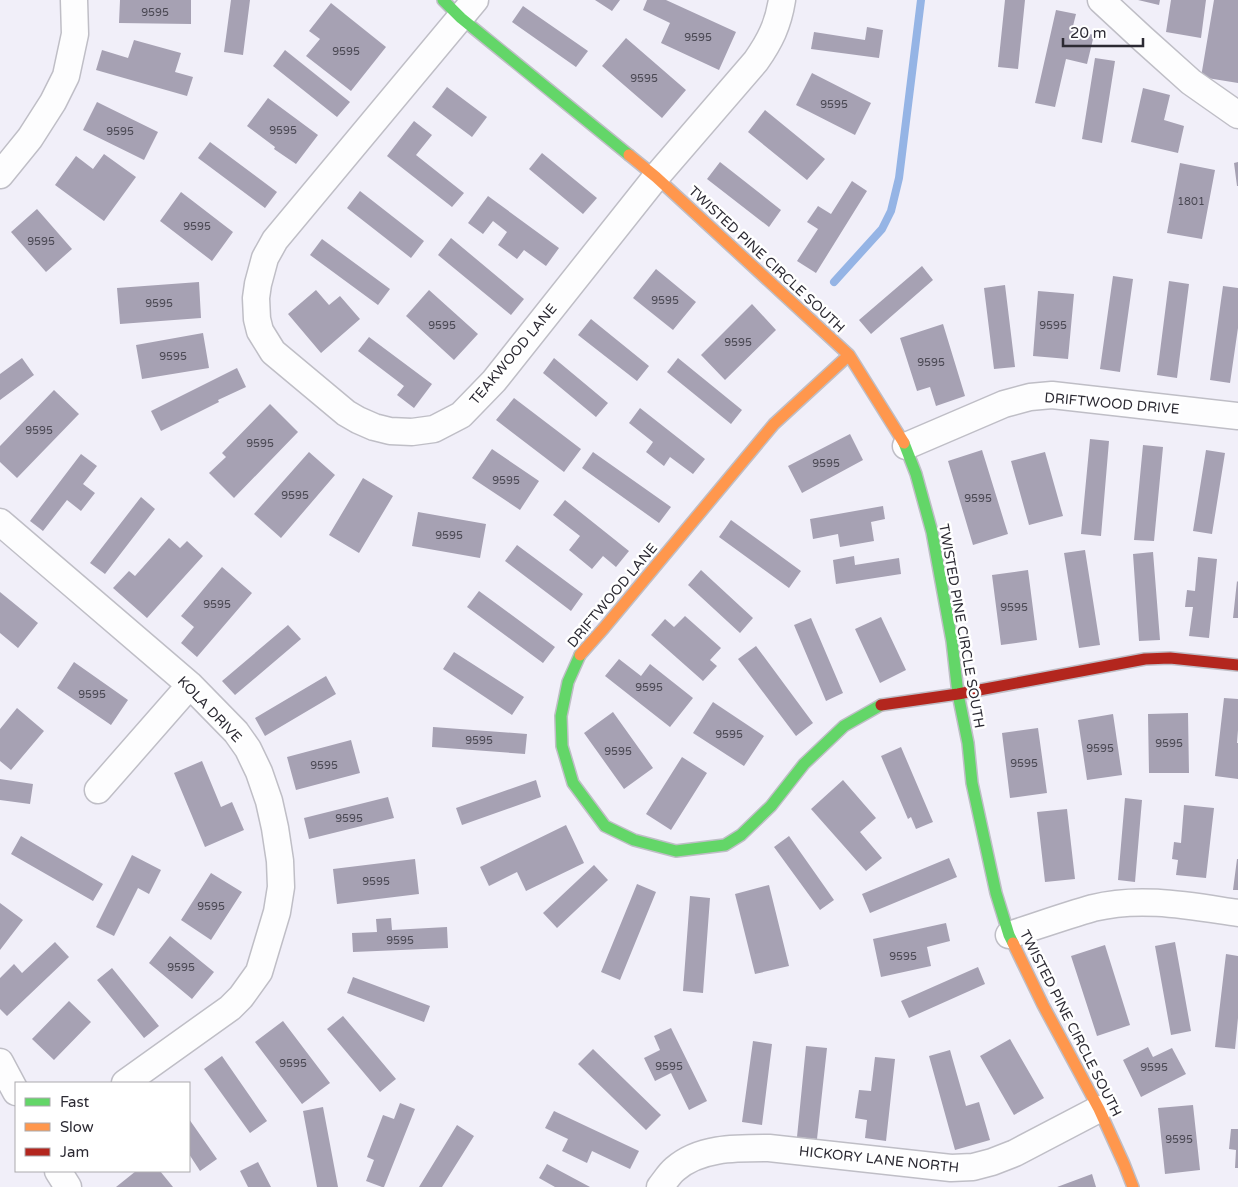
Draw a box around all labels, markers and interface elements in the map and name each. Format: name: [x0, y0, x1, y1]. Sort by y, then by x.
house number: 9595: [141, 6, 169, 19]
scale bar: [1063, 15, 1143, 47]
text: 20 m: [1070, 24, 1107, 42]
house number: 9595: [684, 31, 712, 44]
house number: 9595: [332, 45, 360, 58]
house number: 9595: [630, 72, 658, 85]
house number: 9595: [820, 98, 848, 111]
house number: 9595: [269, 124, 297, 137]
house number: 9595: [106, 125, 134, 138]
street label: TWISTED PINE CIRCLE SOUTH: [685, 182, 848, 336]
house number: 1801: [1177, 195, 1205, 208]
house number: 9595: [183, 220, 211, 233]
house number: 9595: [27, 235, 55, 248]
house number: 9595: [651, 294, 679, 307]
house number: 9595: [145, 297, 173, 310]
street label: TEAKWOOD LANE: [466, 300, 561, 408]
house number: 9595: [428, 319, 456, 332]
house number: 9595: [1039, 319, 1067, 332]
house number: 9595: [724, 336, 752, 349]
house number: 9595: [159, 350, 187, 363]
house number: 9595: [917, 356, 945, 369]
street label: DRIFTWOOD DRIVE: [1044, 389, 1180, 418]
house number: 9595: [25, 424, 53, 437]
house number: 9595: [246, 437, 274, 450]
house number: 9595: [812, 457, 840, 470]
house number: 9595: [492, 474, 520, 487]
house number: 9595: [281, 489, 309, 502]
house number: 9595: [964, 492, 992, 505]
street label: TWISTED PINE CIRCLE SOUTH: [935, 523, 988, 730]
house number: 9595: [435, 529, 463, 542]
street label: DRIFTWOOD LANE: [564, 540, 661, 651]
house number: 9595: [203, 598, 231, 611]
house number: 9595: [1000, 601, 1028, 614]
street label: KOLA DRIVE: [174, 673, 245, 746]
house number: 9595: [635, 681, 663, 694]
house number: 9595: [78, 688, 106, 701]
house number: 9595: [715, 728, 743, 741]
house number: 9595: [465, 734, 493, 747]
house number: 9595: [1155, 737, 1183, 750]
house number: 9595: [1086, 742, 1114, 755]
house number: 9595: [604, 745, 632, 758]
house number: 9595: [1010, 757, 1038, 770]
house number: 9595: [310, 759, 338, 772]
house number: 9595: [335, 812, 363, 825]
house number: 9595: [362, 875, 390, 888]
house number: 9595: [197, 900, 225, 913]
street label: TWISTED PINE CIRCLE SOUTH: [1016, 927, 1125, 1119]
house number: 9595: [386, 934, 414, 947]
house number: 9595: [889, 950, 917, 963]
house number: 9595: [167, 961, 195, 974]
house number: 9595: [279, 1057, 307, 1070]
house number: 9595: [655, 1060, 683, 1073]
house number: 9595: [1140, 1061, 1168, 1074]
legend: [15, 1082, 190, 1172]
text: Fast: [60, 1093, 90, 1111]
text: Slow: [60, 1118, 94, 1136]
house number: 9595: [1165, 1133, 1193, 1146]
text: Jam: [60, 1143, 89, 1161]
street label: HICKORY LANE NORTH: [798, 1143, 960, 1176]

